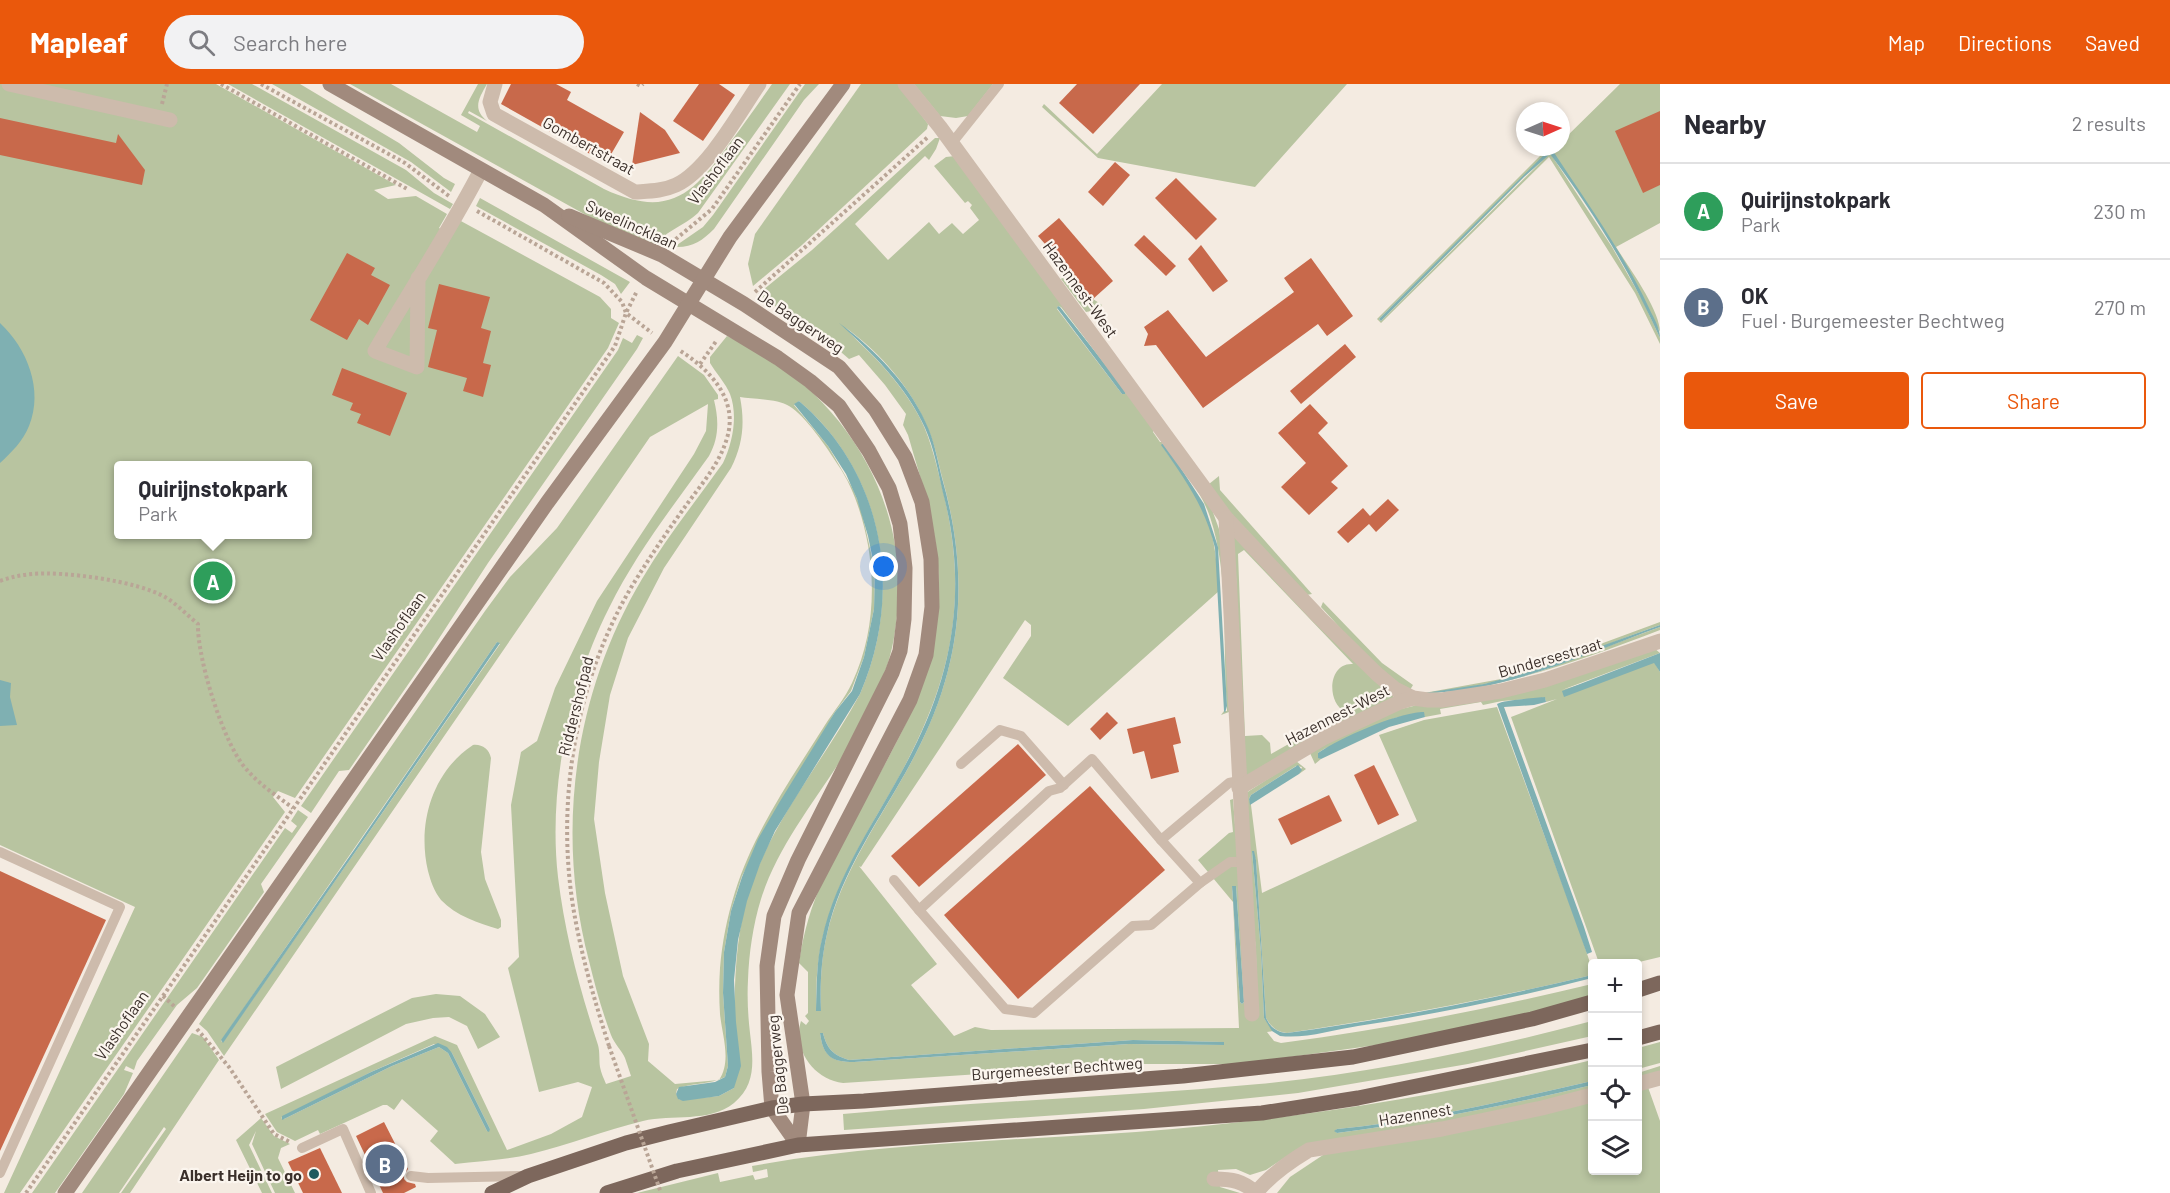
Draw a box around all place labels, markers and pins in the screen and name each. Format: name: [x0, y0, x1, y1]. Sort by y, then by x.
pin: A: [194, 558, 232, 604]
pin: B: [366, 1142, 404, 1186]
place label: Albert Heijn to go: [179, 1165, 302, 1184]
marker: Albert Heijn to go: [307, 1167, 321, 1181]

